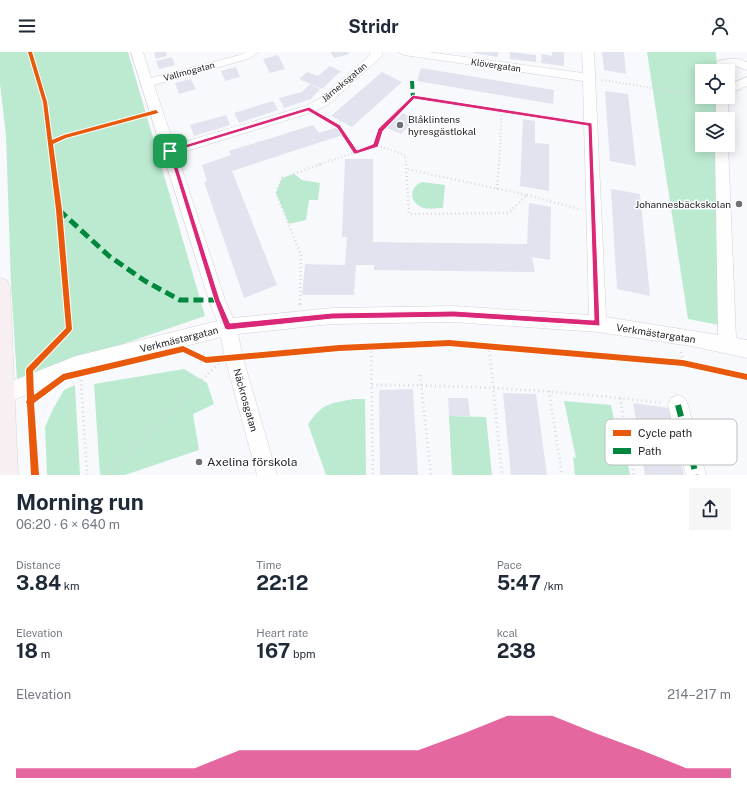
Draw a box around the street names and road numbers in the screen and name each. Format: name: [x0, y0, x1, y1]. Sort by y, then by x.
street label: Klövergatan: [470, 56, 522, 74]
street label: Vallmogatan: [162, 59, 216, 83]
street label: Järneksgatan: [319, 60, 369, 104]
street label: Verkmästargatan: [615, 321, 697, 345]
street label: Verkmästargatan: [139, 323, 220, 355]
street label: Näckrosgatan: [231, 367, 261, 433]

